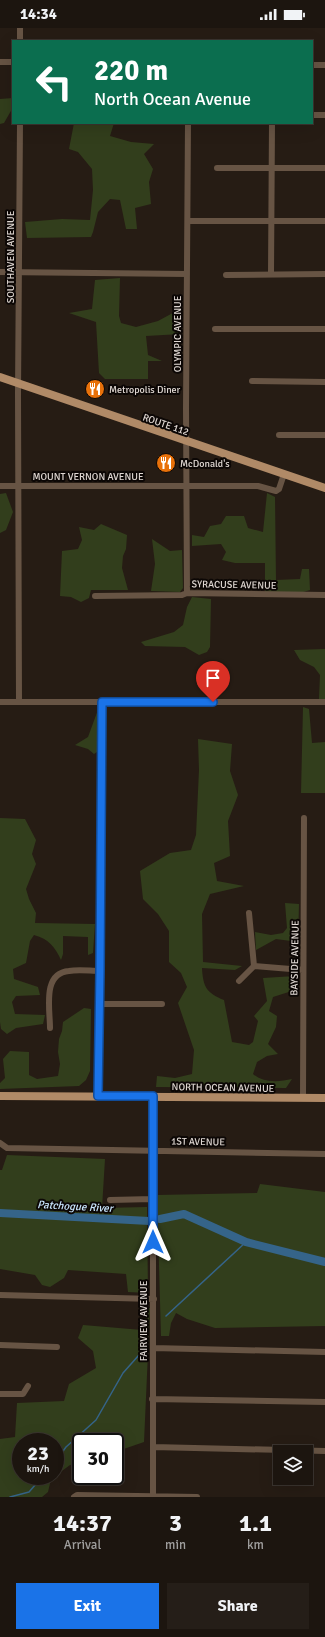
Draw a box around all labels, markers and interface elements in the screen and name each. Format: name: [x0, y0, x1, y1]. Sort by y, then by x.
text: 14:34: [20, 5, 57, 23]
text: 220 m: [94, 54, 168, 88]
icon: left: [28, 56, 80, 108]
text: North Ocean Avenue: [94, 88, 251, 110]
street label: SOUTHAVEN AVENUE: [5, 210, 17, 303]
street label: OLYMPIC AVENUE: [172, 295, 184, 372]
restaurant icon: Metropolis Diner: [84, 378, 106, 400]
place label: Metropolis Diner: [109, 384, 181, 396]
street label: ROUTE 112: [141, 411, 190, 438]
restaurant icon: McDonald's: [155, 452, 177, 474]
place label: McDonald's: [180, 458, 230, 470]
street label: MOUNT VERNON AVENUE: [32, 471, 144, 483]
street label: SYRACUSE AVENUE: [191, 578, 277, 592]
pin: [196, 661, 230, 702]
icon: arrive: [202, 667, 224, 689]
street label: BAYSIDE AVENUE: [288, 920, 302, 996]
street label: NORTH OCEAN AVENUE: [172, 1081, 275, 1095]
street label: 1ST AVENUE: [171, 1136, 225, 1148]
water label: Patchogue River: [37, 1198, 115, 1215]
position arrow: [132, 1221, 174, 1263]
street label: FAIRVIEW AVENUE: [138, 1280, 150, 1361]
speed limit sign: 30: [72, 1433, 124, 1485]
text: 23: [27, 1441, 49, 1466]
map controls: [273, 1445, 313, 1485]
button: layers: [273, 1445, 313, 1485]
text: km/h: [27, 1463, 49, 1475]
text: 14:37: [53, 1508, 112, 1538]
text: 3: [169, 1508, 182, 1538]
text: 1.1: [239, 1508, 272, 1538]
text: Arrival: [64, 1537, 101, 1553]
text: min: [165, 1537, 186, 1553]
text: km: [247, 1537, 264, 1553]
button: Exit: [16, 1583, 159, 1629]
button: Share: [167, 1583, 309, 1629]

